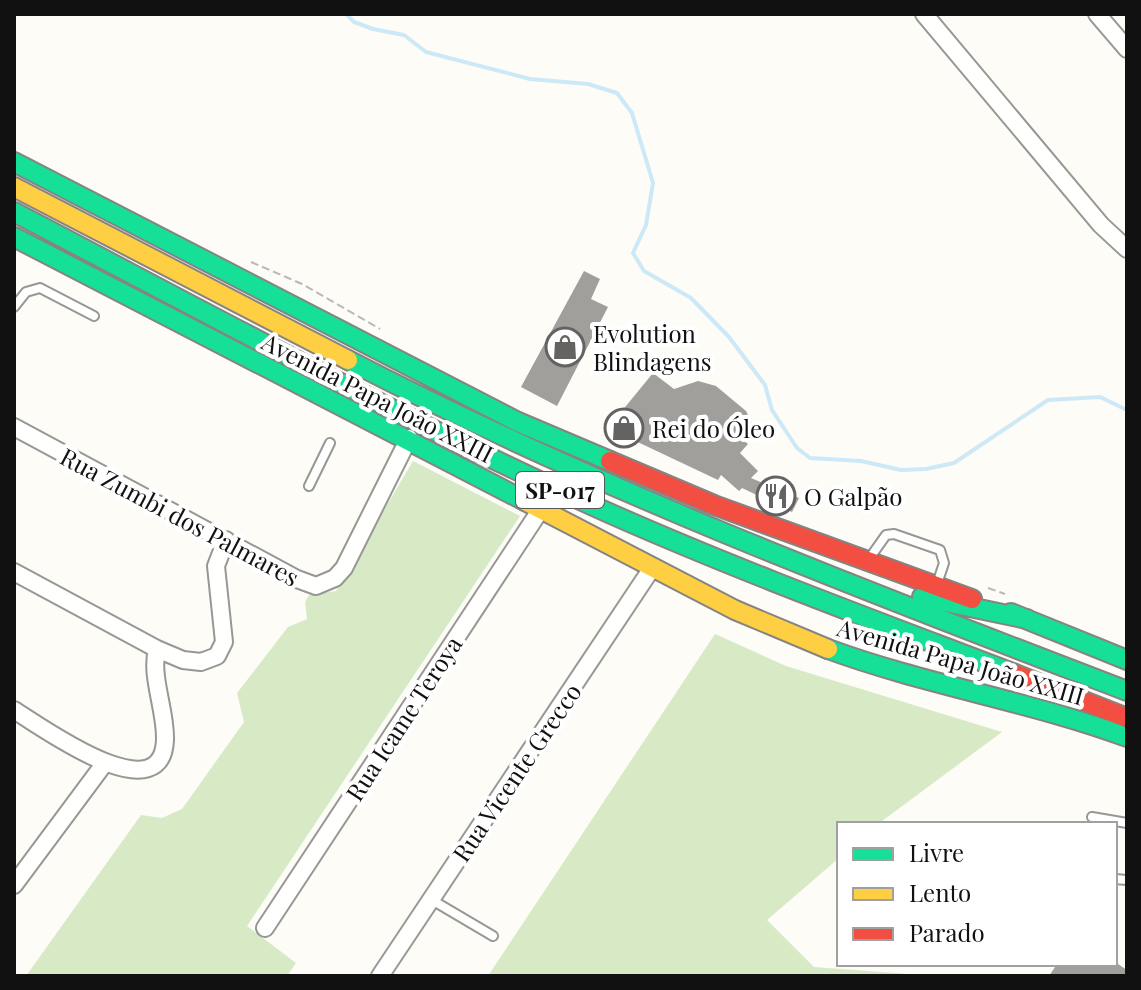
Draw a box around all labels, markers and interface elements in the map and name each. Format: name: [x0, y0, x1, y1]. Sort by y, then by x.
place label: Evolution Blindagens: [593, 317, 712, 377]
street label: Avenida Papa João XXIII: [256, 324, 499, 469]
shop icon: Evolution Blindagens: [544, 326, 586, 368]
shop icon: Rei do Óleo: [603, 407, 645, 449]
place label: Rei do Óleo: [652, 412, 775, 444]
street label: Rua Zumbi dos Palmares: [55, 439, 305, 593]
road number: SP-017: [516, 472, 604, 508]
restaurant icon: O Galpão: [755, 475, 797, 517]
place label: O Galpão: [804, 480, 902, 512]
street label: Avenida Papa João XXIII: [833, 610, 1088, 712]
street label: Rua Icame Teroya: [338, 629, 468, 807]
street label: Rua Vicente Grecco: [445, 677, 587, 867]
legend: [837, 822, 1117, 966]
text: Livre: [909, 836, 964, 868]
text: Lento: [909, 876, 971, 908]
text: Parado: [909, 916, 985, 948]

